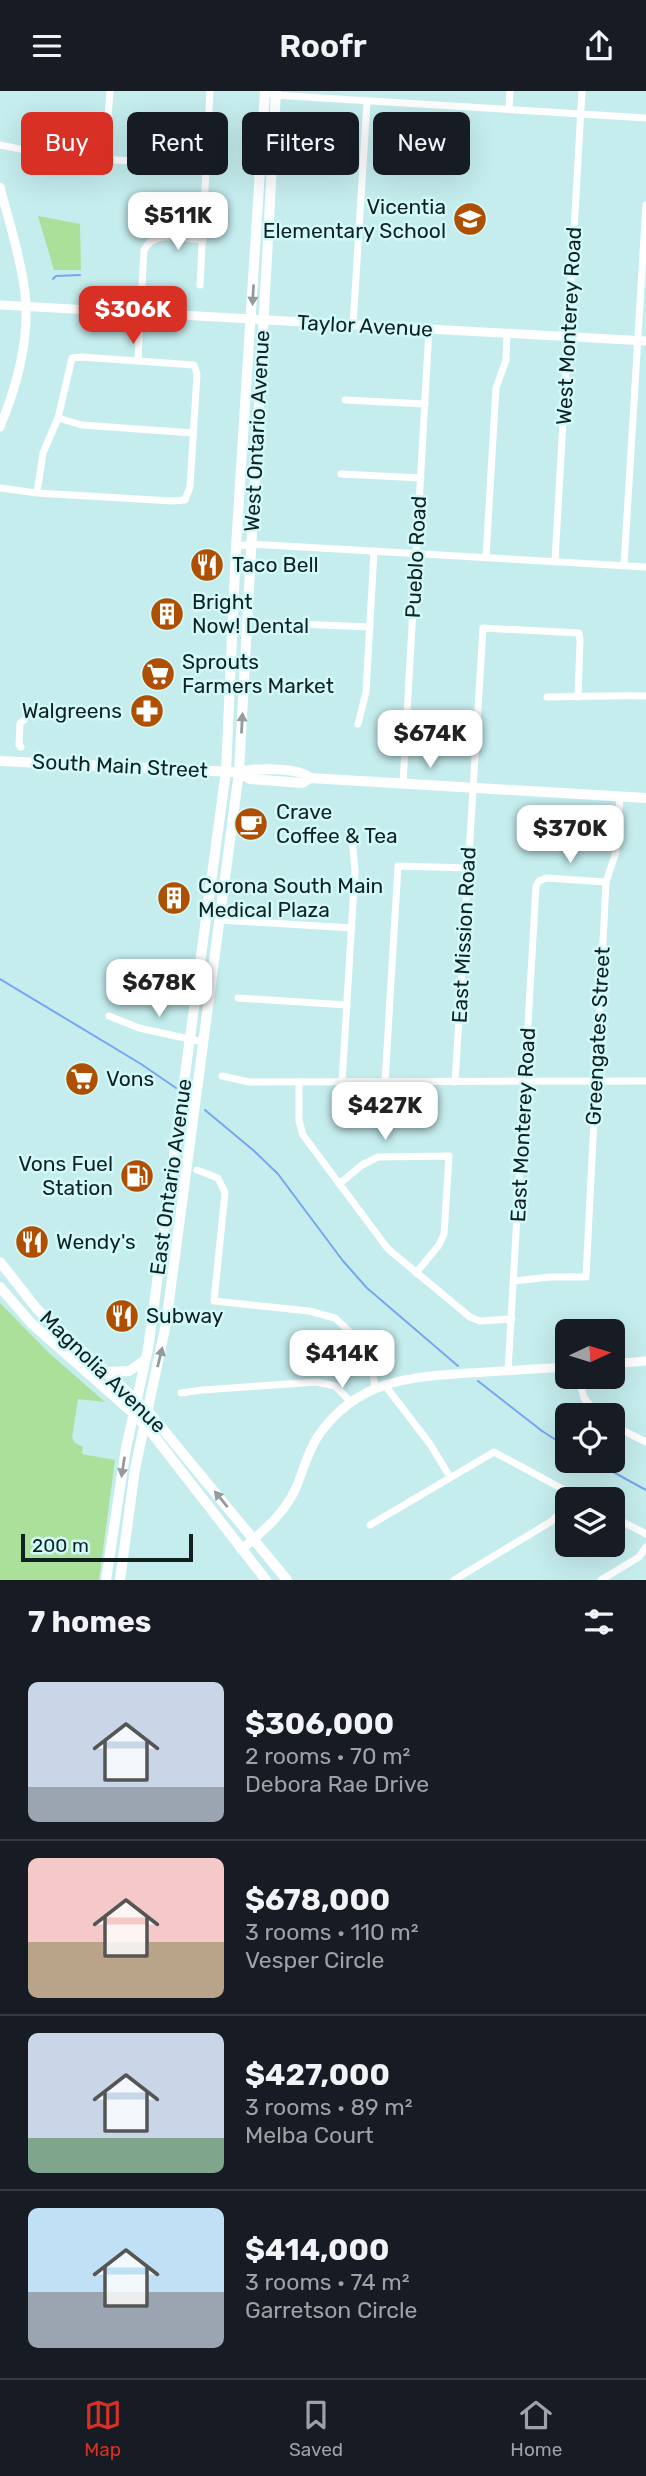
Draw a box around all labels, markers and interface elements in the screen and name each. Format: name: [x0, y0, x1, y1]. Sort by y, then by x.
icon: menu: [28, 27, 66, 65]
text: Roofr: [279, 27, 367, 65]
icon: share: [580, 27, 618, 65]
chip: Buy: [21, 112, 113, 175]
chip: Rent: [127, 112, 228, 175]
chip: Filters: [242, 112, 359, 175]
chip: New: [373, 112, 470, 175]
pin: $511K: [129, 193, 227, 252]
place label: Vicentia Elementary School: [263, 194, 446, 243]
school or university icon: Vicentia Elementary School: [451, 200, 489, 238]
text: $511K: [144, 201, 212, 229]
street label: West Monterey Road: [551, 226, 586, 426]
one-way arrow: [248, 284, 259, 306]
pin: $306K: [84, 287, 182, 346]
text: $306K: [95, 295, 171, 323]
street label: Taylor Avenue: [296, 309, 434, 342]
street label: West Ontario Avenue: [239, 329, 274, 533]
street label: Pueblo Road: [400, 495, 431, 619]
restaurant icon: Taco Bell: [188, 546, 226, 584]
place label: Taco Bell: [232, 552, 319, 577]
place label: Bright Now! Dental: [192, 589, 309, 638]
building icon: Bright Now! Dental: [148, 595, 186, 633]
place label: Sprouts Farmers Market: [182, 649, 334, 698]
supermarket icon: Sprouts Farmers Market: [139, 655, 177, 693]
pharmacy icon: Walgreens: [128, 692, 166, 730]
place label: Walgreens: [22, 698, 122, 723]
pin: $674K: [381, 711, 479, 770]
one-way arrow: [236, 712, 247, 734]
text: $674K: [394, 719, 466, 747]
street label: South Main Street: [32, 748, 208, 783]
place label: Crave Coffee & Tea: [276, 799, 398, 848]
cafe icon: Crave Coffee & Tea: [232, 805, 270, 843]
pin: $370K: [521, 805, 619, 865]
text: $370K: [533, 814, 607, 842]
street label: East Mission Road: [446, 846, 481, 1024]
place label: Corona South Main Medical Plaza: [198, 873, 383, 922]
building icon: Corona South Main Medical Plaza: [155, 879, 193, 917]
street label: Greengates Street: [580, 946, 615, 1126]
pin: $678K: [110, 960, 208, 1019]
text: $678K: [122, 968, 196, 996]
street label: East Monterey Road: [505, 1027, 540, 1223]
supermarket icon: Vons: [63, 1060, 101, 1098]
place label: Vons: [106, 1066, 154, 1091]
street label: East Ontario Avenue: [144, 1077, 197, 1277]
pin: $427K: [336, 1083, 434, 1142]
text: $427K: [348, 1091, 422, 1119]
place label: Vons Fuel Station: [18, 1151, 113, 1200]
fuel station icon: Vons Fuel Station: [118, 1157, 156, 1195]
restaurant icon: Wendy's: [13, 1223, 51, 1261]
place label: Wendy's: [56, 1229, 136, 1254]
restaurant icon: Subway: [103, 1297, 141, 1335]
place label: Subway: [146, 1303, 224, 1328]
street label: Magnolia Avenue: [35, 1305, 172, 1438]
north arrow: [555, 1319, 625, 1389]
map controls: [555, 1319, 625, 1557]
pin: $414K: [293, 1331, 391, 1390]
text: $414K: [306, 1339, 378, 1367]
one-way arrow: [155, 1346, 166, 1368]
button: locate: [555, 1403, 625, 1473]
one-way arrow: [117, 1456, 128, 1478]
button: layers: [555, 1487, 625, 1557]
one-way arrow: [214, 1490, 229, 1508]
scale bar: [21, 1531, 192, 1563]
text: 200 m: [32, 1534, 89, 1557]
icon: filters: [580, 1603, 618, 1641]
text: 7 homes: [28, 1604, 151, 1640]
text: $306,000: [245, 1706, 394, 1742]
icon: home: [84, 1710, 168, 1794]
text: 2 rooms · 70 m²: [245, 1742, 410, 1770]
text: Debora Rae Drive: [245, 1770, 429, 1798]
text: $678,000: [245, 1882, 390, 1918]
icon: home: [84, 1886, 168, 1970]
text: 3 rooms · 110 m²: [245, 1918, 419, 1946]
text: Vesper Circle: [245, 1946, 385, 1974]
text: $427,000: [245, 2057, 390, 2093]
icon: home: [84, 2061, 168, 2145]
text: 3 rooms · 89 m²: [245, 2093, 413, 2121]
text: Melba Court: [245, 2121, 374, 2149]
text: $414,000: [245, 2232, 389, 2268]
icon: home: [84, 2236, 168, 2320]
text: 3 rooms · 74 m²: [245, 2268, 410, 2296]
text: Garretson Circle: [245, 2296, 417, 2324]
tab: Map: [84, 2396, 122, 2461]
tab: Saved: [289, 2396, 343, 2461]
tab: Home: [510, 2396, 562, 2461]

